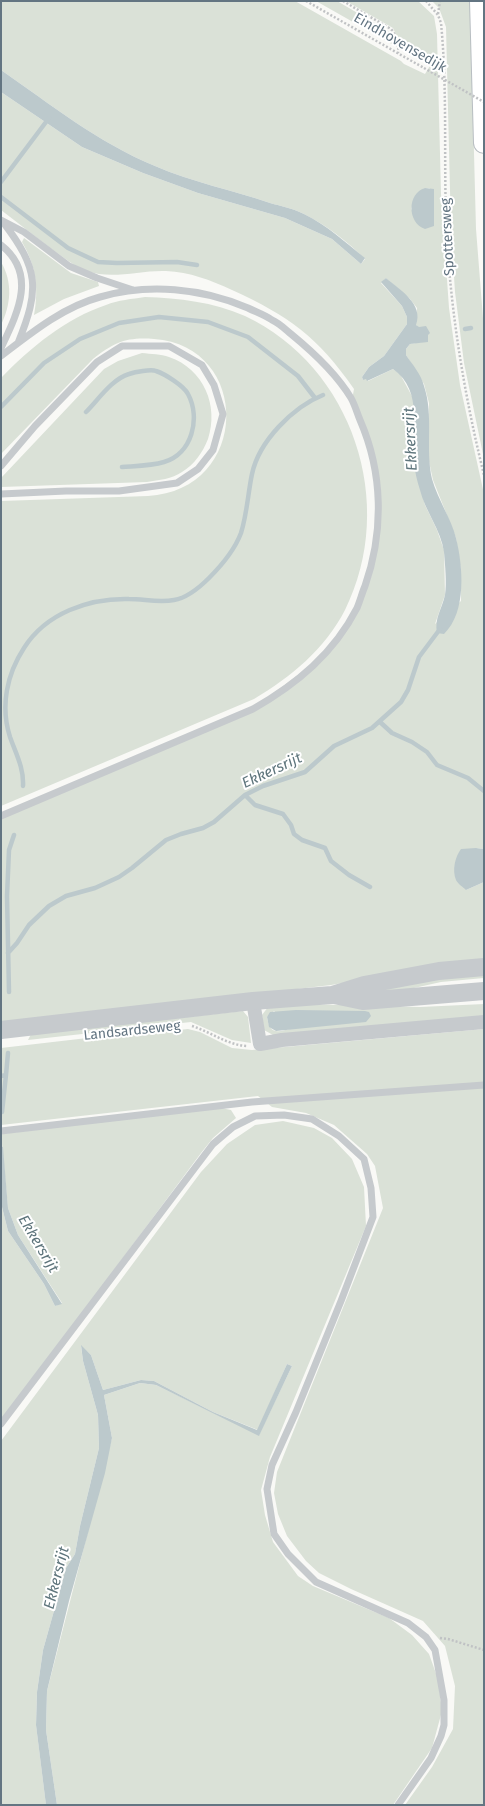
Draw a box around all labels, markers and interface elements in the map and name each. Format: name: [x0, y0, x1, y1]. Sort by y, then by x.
street label: Eindhovensedijk: [351, 10, 449, 76]
street label: Spottersweg: [438, 197, 458, 277]
water label: Ekkersrijt: [400, 407, 422, 471]
water label: Ekkersrijt: [239, 749, 305, 793]
street label: Landsardseweg: [83, 1018, 181, 1044]
water label: Ekkersrijt: [14, 1212, 62, 1276]
water label: Ekkersrijt: [41, 1545, 73, 1611]

